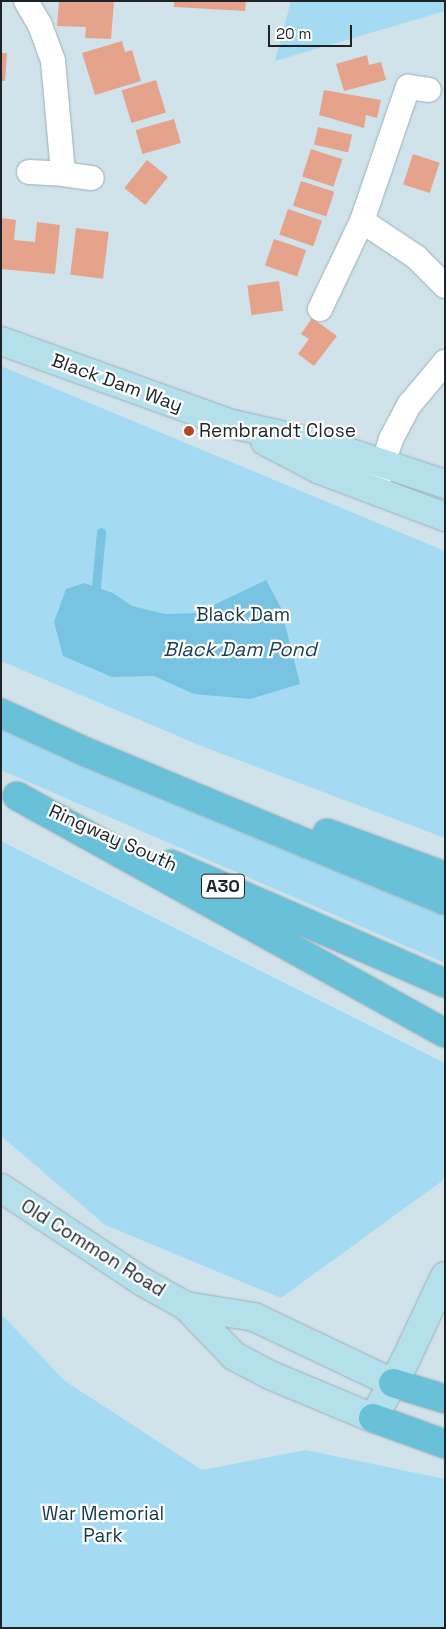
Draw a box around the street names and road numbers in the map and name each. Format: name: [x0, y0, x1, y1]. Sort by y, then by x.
street label: Black Dam Way: [48, 349, 186, 417]
street label: Ringway South: [45, 799, 181, 877]
road number: A30: [200, 870, 246, 901]
street label: Old Common Road: [17, 1194, 169, 1302]

